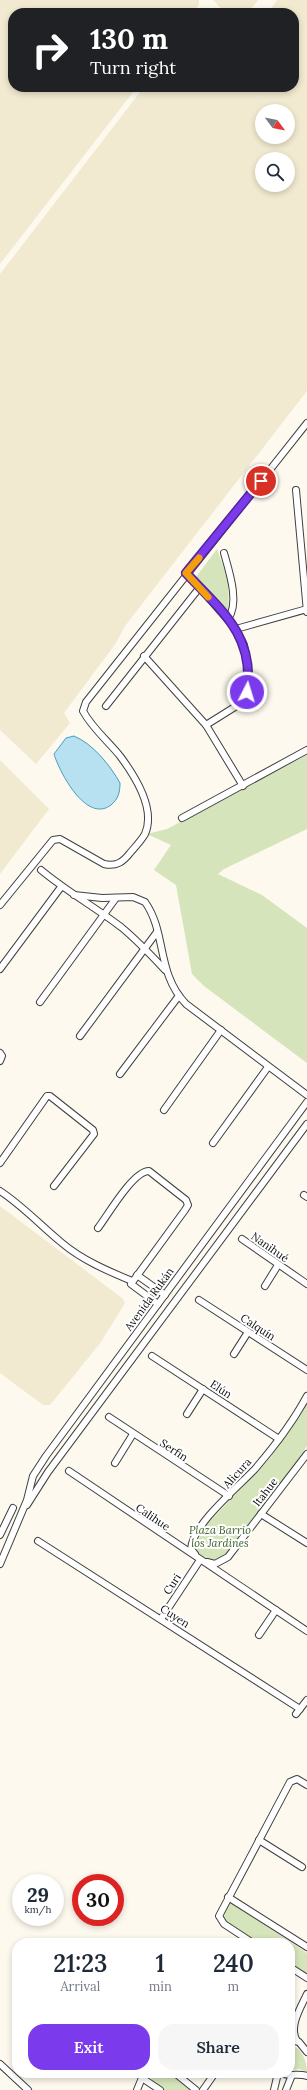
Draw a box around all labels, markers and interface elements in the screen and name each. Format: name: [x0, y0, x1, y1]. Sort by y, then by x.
text: 130 m: [90, 21, 168, 57]
icon: right: [24, 24, 76, 76]
text: Turn right: [90, 56, 176, 79]
north arrow: [255, 104, 295, 144]
map controls: [255, 104, 295, 192]
button: search: [255, 152, 295, 192]
pin: [244, 464, 278, 498]
icon: arrive: [250, 470, 272, 492]
position arrow: [226, 671, 268, 713]
street label: Nanihué: [248, 1229, 292, 1265]
street label: Avenida Rukán: [121, 1264, 177, 1334]
street label: Calquín: [238, 1311, 278, 1344]
street label: Elún: [208, 1377, 235, 1401]
street label: Serfin: [157, 1436, 191, 1464]
street label: Alicura: [219, 1455, 254, 1492]
street label: Itahue: [249, 1475, 281, 1509]
street label: Calihue: [133, 1500, 173, 1534]
park label: Plaza Barrio los Jardines: [189, 1523, 251, 1550]
street label: Curi: [160, 1571, 184, 1597]
street label: Cuyen: [158, 1601, 193, 1631]
speed limit sign: 30: [72, 1874, 124, 1926]
text: 29: [27, 1882, 49, 1907]
text: km/h: [24, 1903, 52, 1916]
text: 21:23: [53, 1948, 107, 1979]
text: 1: [156, 1948, 165, 1979]
text: 240: [213, 1948, 254, 1979]
text: Arrival: [60, 1978, 100, 1995]
text: min: [149, 1978, 172, 1995]
text: m: [228, 1978, 239, 1995]
button: Exit: [28, 2024, 150, 2070]
button: Share: [158, 2024, 279, 2070]

